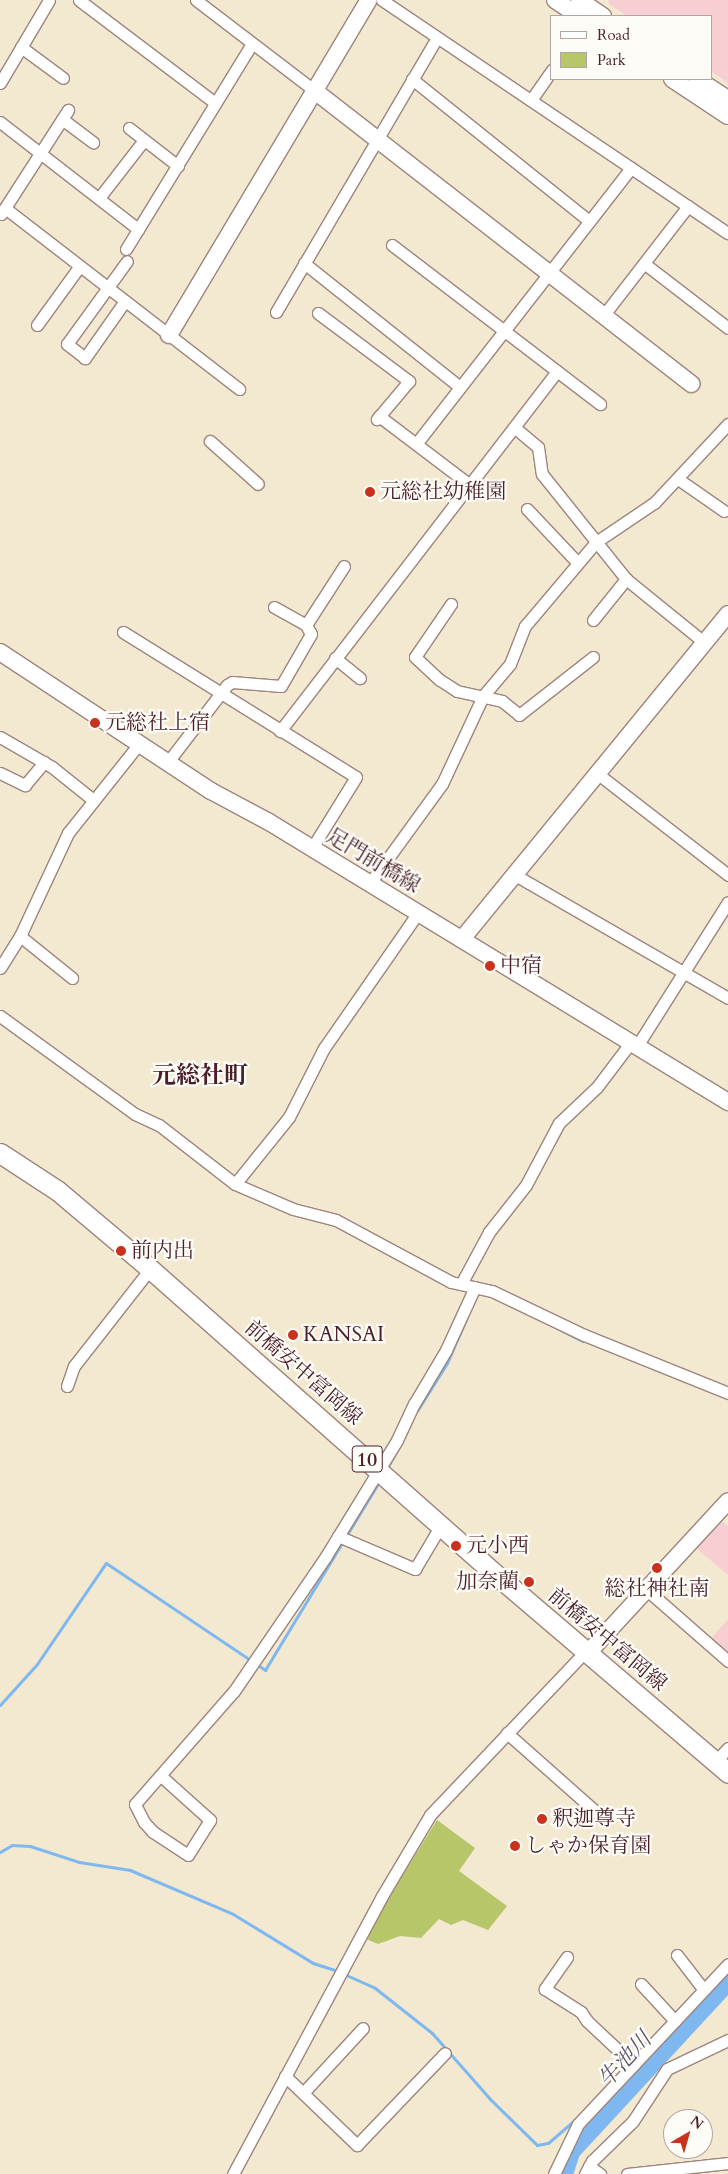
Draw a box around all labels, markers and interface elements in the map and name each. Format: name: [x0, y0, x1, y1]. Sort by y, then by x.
legend: [550, 15, 713, 80]
text: Road: [597, 25, 630, 45]
text: Park: [597, 50, 626, 70]
place label: 元総社幼稚園: [380, 479, 506, 505]
marker: 元総社幼稚園: [364, 486, 376, 498]
place label: 元総社上宿: [105, 710, 210, 736]
marker: 元総社上宿: [89, 717, 101, 729]
street label: 足門前橋線: [322, 823, 424, 899]
place label: 中宿: [500, 953, 542, 979]
marker: 中宿: [484, 960, 496, 972]
district label: 元総社町: [152, 1062, 248, 1090]
place label: 前内出: [131, 1238, 194, 1264]
marker: 前内出: [115, 1245, 127, 1257]
street label: 前橋安中富岡線: [239, 1315, 367, 1431]
place label: KANSAI: [303, 1322, 384, 1348]
marker: KANSAI: [287, 1329, 299, 1341]
road number: 10: [351, 1442, 383, 1476]
place label: 元小西: [466, 1533, 529, 1559]
marker: 元小西: [450, 1540, 462, 1552]
marker: 総社神社南: [651, 1562, 663, 1574]
place label: 加奈藺: [456, 1569, 519, 1595]
marker: 加奈藺: [523, 1576, 535, 1588]
place label: 総社神社南: [605, 1576, 709, 1602]
street label: 前橋安中富岡線: [543, 1583, 671, 1697]
place label: 釈迦尊寺: [552, 1806, 636, 1832]
marker: 釈迦尊寺: [536, 1813, 548, 1825]
place label: しゃか保育園: [525, 1833, 651, 1859]
marker: しゃか保育園: [509, 1840, 521, 1852]
water label: 牛池川: [593, 2027, 657, 2093]
north arrow: [663, 2109, 713, 2159]
text: N: [686, 2111, 708, 2134]

